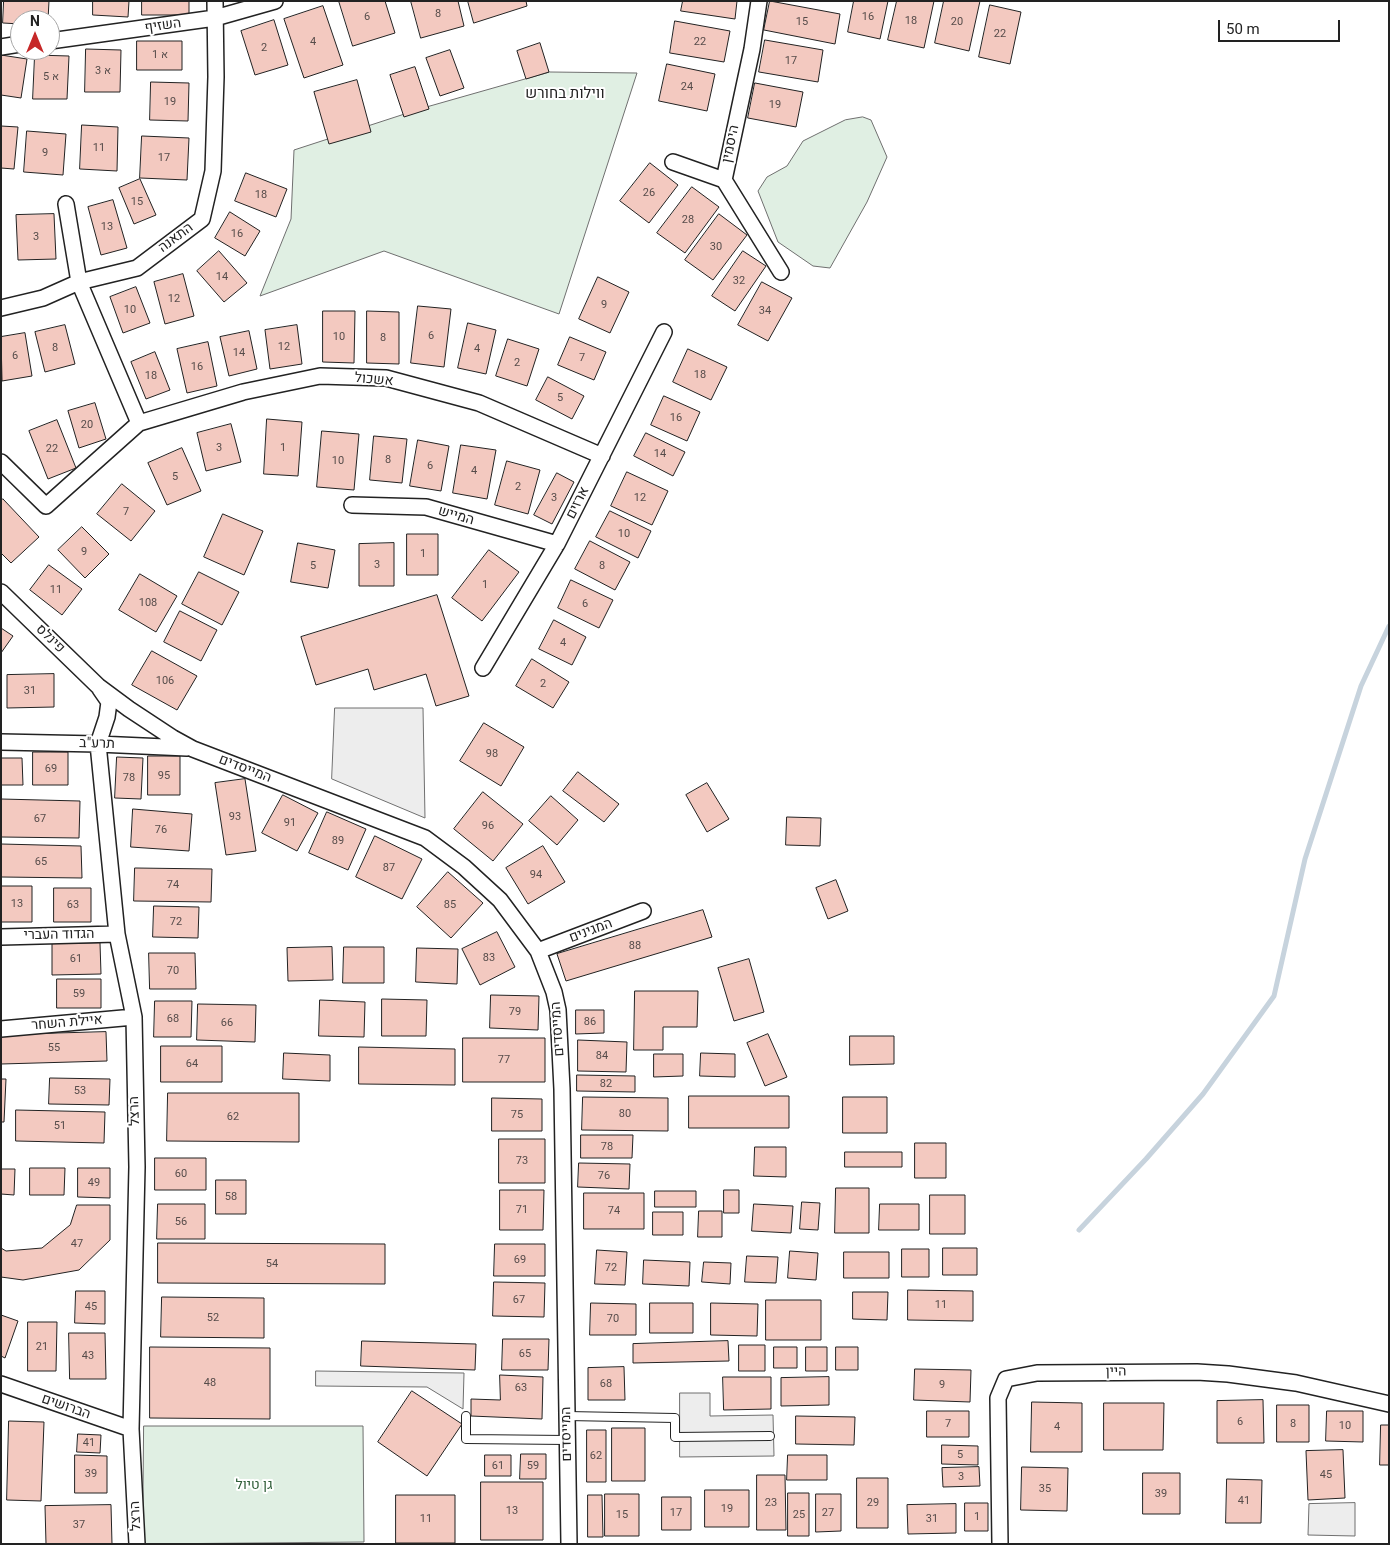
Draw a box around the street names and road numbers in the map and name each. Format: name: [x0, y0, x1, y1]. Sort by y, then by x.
street label: השזיף: [144, 15, 182, 37]
street label: היסמין: [719, 123, 743, 165]
street label: התאנה: [155, 219, 197, 257]
street label: אשכול: [354, 370, 394, 390]
street label: ארזים: [563, 484, 593, 522]
street label: המייש: [436, 503, 476, 529]
street label: פינלס: [32, 621, 68, 657]
street label: תרע"ב: [79, 735, 115, 753]
street label: המייסדים: [216, 751, 274, 787]
street label: המגינים: [567, 915, 615, 947]
street label: הגדוד העברי: [24, 926, 94, 944]
street label: המייסדים: [548, 1001, 568, 1057]
street label: איילת השחר: [31, 1012, 103, 1034]
street label: הרצל: [126, 1096, 144, 1126]
street label: היין: [1106, 1363, 1126, 1381]
street label: הברושים: [39, 1391, 93, 1423]
street label: המייסדים: [558, 1406, 576, 1462]
street label: הרצל: [127, 1501, 145, 1531]

